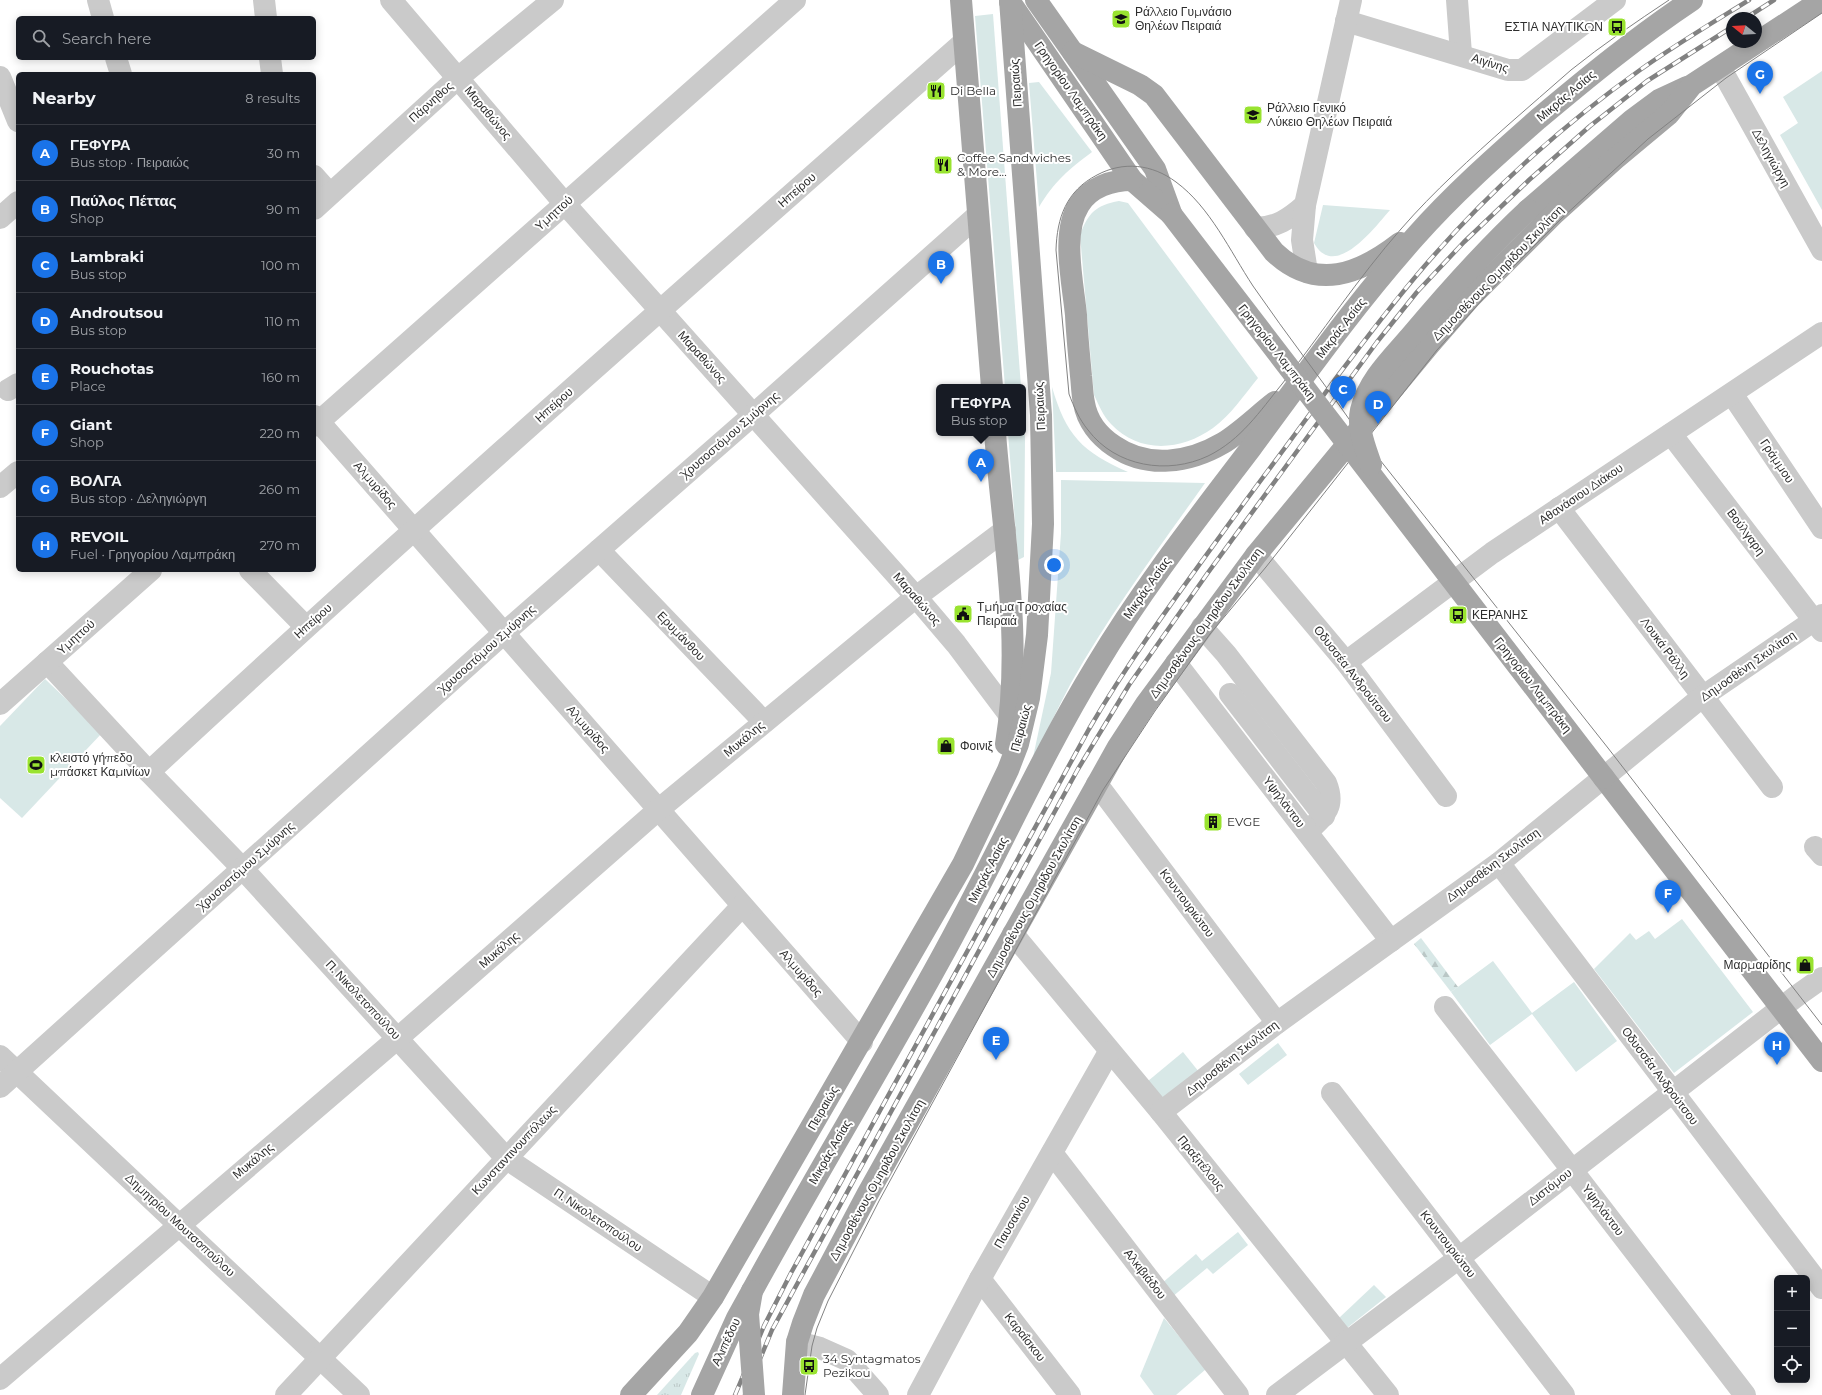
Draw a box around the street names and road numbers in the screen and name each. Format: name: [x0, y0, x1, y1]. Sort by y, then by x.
street label: Γρηγορίου Λαμπράκη: [1032, 38, 1111, 143]
street label: Αιγίνης: [1470, 50, 1511, 75]
street label: Πειραιώς: [1006, 58, 1025, 108]
street label: Μικράς Ασίας: [1533, 67, 1598, 125]
street label: Πάρνηθος: [405, 78, 456, 125]
street label: Μαραθώνος: [462, 83, 515, 143]
street label: Δεληγιώργη: [1749, 126, 1794, 190]
street label: Ηπείρου: [775, 169, 819, 210]
street label: Υμηττού: [532, 192, 576, 233]
street label: Δημοσθένους Ομηρίδου Σκυλίτση: [1429, 202, 1566, 343]
street label: Μικράς Ασίας: [1312, 294, 1369, 361]
street label: Γρηγορίου Λαμπράκη: [1235, 301, 1319, 402]
street label: Μαραθώνος: [675, 327, 730, 386]
street label: Πειραιώς: [1031, 381, 1048, 431]
street label: Ηπείρου: [532, 384, 576, 425]
street label: Χρυσοστόμου Σμύρνης: [676, 388, 782, 483]
street label: Γράμμου: [1757, 436, 1798, 486]
street label: Αλμυρίδος: [351, 458, 400, 512]
street label: Αθανάσιου Διάκου: [1536, 460, 1626, 527]
street label: Βούλγαρη: [1724, 506, 1769, 558]
street label: Δημοσθένους Ομηρίδου Σκυλίτση: [1146, 545, 1265, 701]
street label: Μικράς Ασίας: [1120, 554, 1174, 622]
street label: Μαραθώνος: [890, 569, 945, 628]
street label: Ηπείρου: [291, 600, 335, 641]
street label: Χρυσοστόμου Σμύρνης: [434, 601, 538, 697]
street label: Ερυμάνθου: [654, 608, 708, 663]
street label: Λουκά Ράλλη: [1638, 614, 1693, 681]
street label: Υμηττού: [54, 616, 98, 657]
street label: Οδυσσέα Ανδρούτσου: [1311, 622, 1396, 725]
street label: Δημοσθένη Σκυλίτση: [1697, 627, 1798, 704]
street label: Γρηγορίου Λαμπράκη: [1491, 634, 1575, 735]
street label: Αλμυρίδος: [564, 702, 613, 756]
street label: Πειραιώς: [1007, 702, 1034, 753]
street label: Μυκάλης: [720, 717, 767, 760]
street label: Υψηλάντου: [1260, 773, 1309, 830]
street label: Δημοσθένους Ομηρίδου Σκυλίτση: [983, 813, 1084, 980]
street label: Χρυσοστόμου Σμύρνης: [193, 818, 297, 914]
street label: Δημοσθένη Σκυλίτση: [1443, 825, 1542, 905]
street label: Μικράς Ασίας: [964, 834, 1011, 905]
street label: Κουντουριώτου: [1157, 866, 1218, 940]
street label: Μυκάλης: [476, 928, 522, 971]
street label: Αλμυρίδος: [777, 946, 826, 1000]
street label: Π. Νικολετοπούλου: [323, 957, 404, 1042]
street label: Δημοσθένη Σκυλίτση: [1182, 1017, 1281, 1098]
street label: Οδυσσέα Ανδρούτσου: [1619, 1024, 1702, 1128]
street label: Πειραιώς: [804, 1083, 841, 1132]
street label: Δημοσθένους Ομηρίδου Σκυλίτση: [826, 1096, 927, 1263]
street label: Κωνσταντινουπόλεως: [468, 1102, 559, 1198]
street label: Μικράς Ασίας: [805, 1117, 854, 1187]
street label: Πραξιτέλους: [1175, 1132, 1228, 1193]
street label: Μυκάλης: [229, 1139, 276, 1182]
street label: Διστόμου: [1525, 1165, 1575, 1208]
street label: Δημητρίου Μουτσοπούλου: [122, 1170, 238, 1279]
street label: Υψηλάντου: [1579, 1181, 1628, 1238]
street label: Π. Νικολετοπούλου: [551, 1185, 645, 1255]
street label: Παυσανίου: [990, 1193, 1033, 1251]
street label: Κουντουριώτου: [1417, 1207, 1479, 1280]
street label: Αλκιβιάδου: [1121, 1246, 1170, 1302]
street label: Καραΐσκου: [1002, 1309, 1049, 1364]
street label: Αλιπέδου: [708, 1315, 743, 1368]

